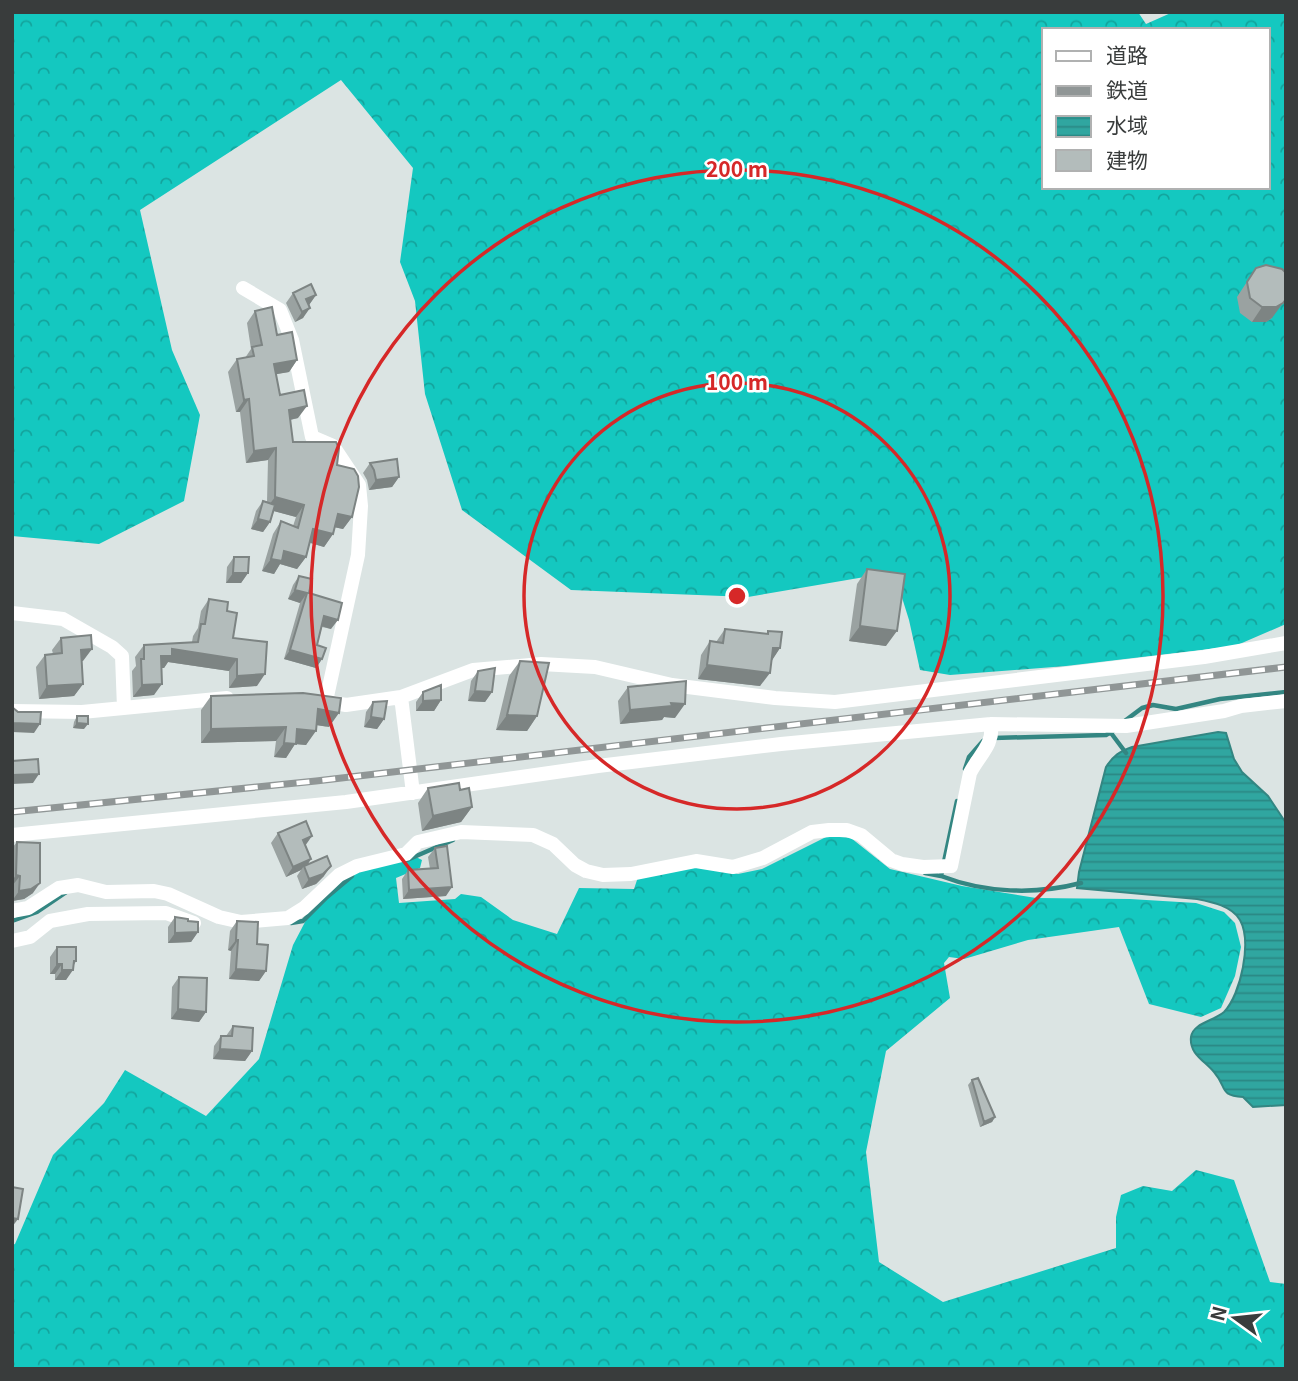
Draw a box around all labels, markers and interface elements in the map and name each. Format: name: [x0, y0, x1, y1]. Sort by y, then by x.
legend: [1042, 28, 1270, 189]
text: 道路: [1106, 39, 1148, 69]
text: 鉄道: [1106, 74, 1148, 104]
text: 水域: [1106, 109, 1148, 139]
text: 建物: [1106, 144, 1148, 174]
text: 200 m: [706, 153, 768, 183]
text: 100 m: [706, 366, 768, 396]
centre of rings: [725, 584, 749, 608]
north arrow: [1200, 1283, 1270, 1353]
text: N: [1202, 1303, 1232, 1324]

